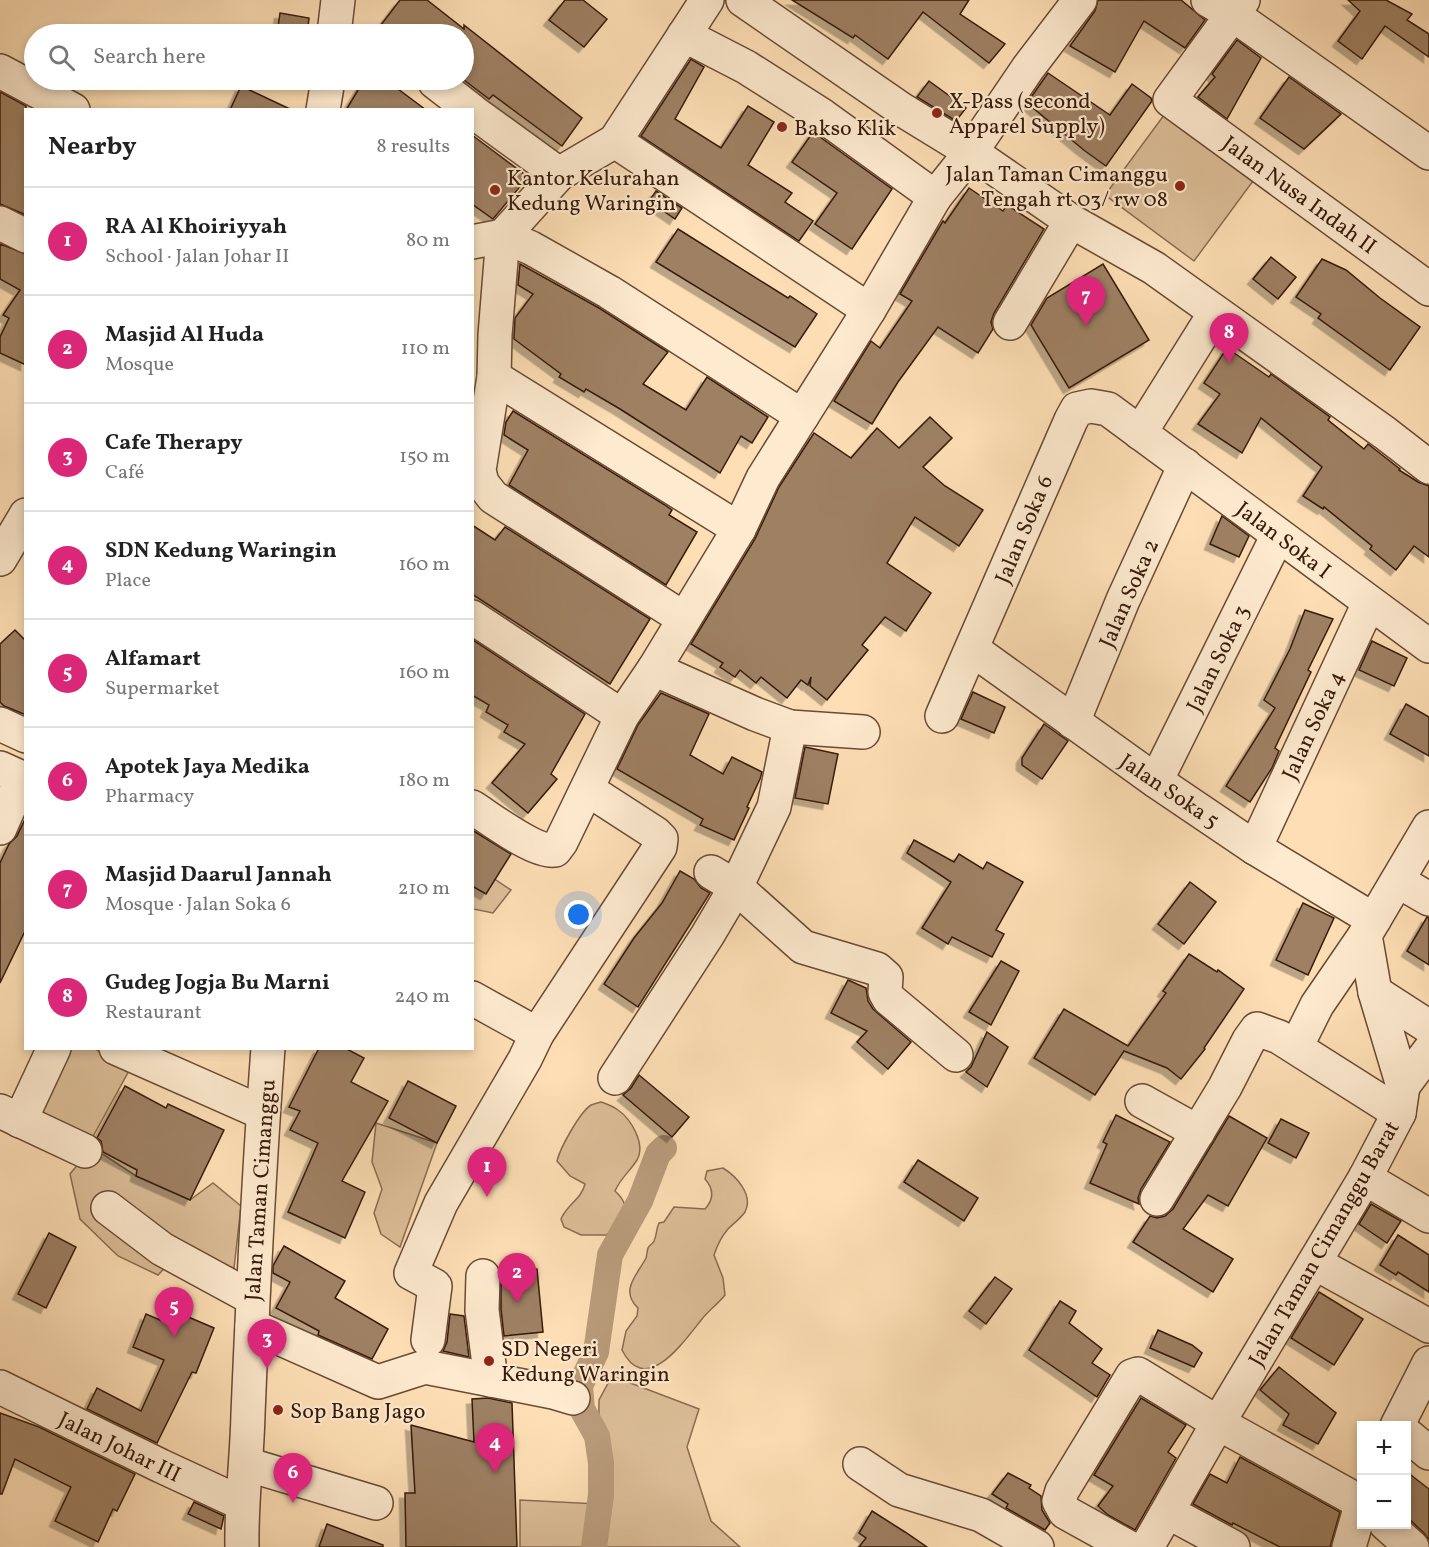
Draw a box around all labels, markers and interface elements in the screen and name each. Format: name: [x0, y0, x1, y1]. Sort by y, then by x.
search box: [24, 24, 474, 90]
icon: search: [45, 41, 78, 74]
text: Search here: [93, 42, 206, 73]
place label: X-Pass (second Apparel Supply): [949, 87, 1105, 143]
marker: X-Pass (second Apparel Supply): [930, 106, 944, 120]
place label: Bakso Klik: [794, 114, 896, 145]
marker: Bakso Klik: [775, 120, 789, 134]
text: Nearby: [48, 129, 137, 165]
street label: Jalan Nusa Indah II: [1215, 129, 1382, 263]
text: 8 results: [377, 133, 450, 161]
place label: Jalan Taman Cimanggu Tengah rt 03/ rw 08: [945, 160, 1168, 216]
place label: Kantor Kelurahan Kedung Waringin: [507, 164, 680, 220]
marker: Jalan Taman Cimanggu Tengah rt 03/ rw 08: [1173, 179, 1187, 193]
marker: Kantor Kelurahan Kedung Waringin: [488, 183, 502, 197]
text: RA Al Khoiriyyah: [105, 212, 287, 243]
text: 1: [63, 227, 72, 255]
text: 80 m: [406, 227, 450, 255]
text: School · Jalan Johar II: [105, 243, 289, 271]
pin: 7: [1066, 276, 1106, 326]
pin: 8: [1210, 314, 1248, 363]
text: Masjid Al Huda: [105, 320, 264, 351]
text: 2: [62, 335, 73, 363]
text: 110 m: [401, 335, 450, 363]
text: Mosque: [105, 351, 174, 379]
text: Cafe Therapy: [105, 428, 243, 459]
text: 3: [62, 443, 73, 471]
text: 150 m: [399, 443, 450, 471]
text: Café: [105, 459, 144, 487]
street label: Jalan Soka 6: [988, 471, 1062, 589]
street label: Jalan Soka I: [1228, 495, 1337, 587]
street label: Jalan Soka 2: [1093, 535, 1168, 653]
text: SDN Kedung Waringin: [105, 536, 337, 567]
text: 4: [61, 551, 74, 579]
text: 160 m: [398, 551, 450, 579]
text: Place: [105, 567, 151, 595]
street label: Jalan Soka 3: [1180, 600, 1259, 718]
text: Alfamart: [105, 644, 201, 675]
text: 5: [63, 659, 72, 687]
text: 160 m: [398, 659, 450, 687]
street label: Jalan Soka 4: [1275, 666, 1353, 786]
text: Supermarket: [105, 675, 220, 703]
street label: Jalan Soka 5: [1112, 747, 1225, 837]
text: Apotek Jaya Medika: [105, 752, 310, 783]
text: 6: [62, 767, 73, 795]
text: 180 m: [398, 767, 450, 795]
text: Pharmacy: [105, 783, 194, 811]
text: Masjid Daarul Jannah: [105, 860, 332, 891]
text: 7: [63, 875, 72, 903]
text: 210 m: [398, 875, 450, 903]
text: Mosque · Jalan Soka 6: [105, 891, 291, 919]
your location: [564, 900, 593, 929]
text: Gudeg Jogja Bu Marni: [105, 968, 330, 999]
text: 8: [62, 983, 73, 1011]
text: 240 m: [395, 983, 450, 1011]
text: Restaurant: [105, 999, 202, 1027]
street label: Jalan Taman Cimanggu: [238, 1078, 285, 1302]
street label: Jalan Taman Cimanggu Barat: [1242, 1115, 1409, 1373]
pin: 1: [468, 1148, 506, 1197]
pin: 2: [498, 1254, 536, 1303]
pin: 5: [154, 1288, 194, 1337]
pin: 3: [248, 1320, 286, 1369]
place label: SD Negeri Kedung Waringin: [501, 1335, 670, 1391]
marker: SD Negeri Kedung Waringin: [482, 1354, 496, 1368]
place label: Sop Bang Jago: [290, 1397, 425, 1428]
marker: Sop Bang Jago: [271, 1403, 285, 1417]
street label: Jalan Johar III: [52, 1405, 185, 1491]
map controls: [1357, 1421, 1411, 1529]
button: +: [1357, 1421, 1411, 1475]
pin: 4: [476, 1424, 514, 1473]
pin: 6: [274, 1454, 312, 1503]
button: −: [1357, 1475, 1411, 1529]

